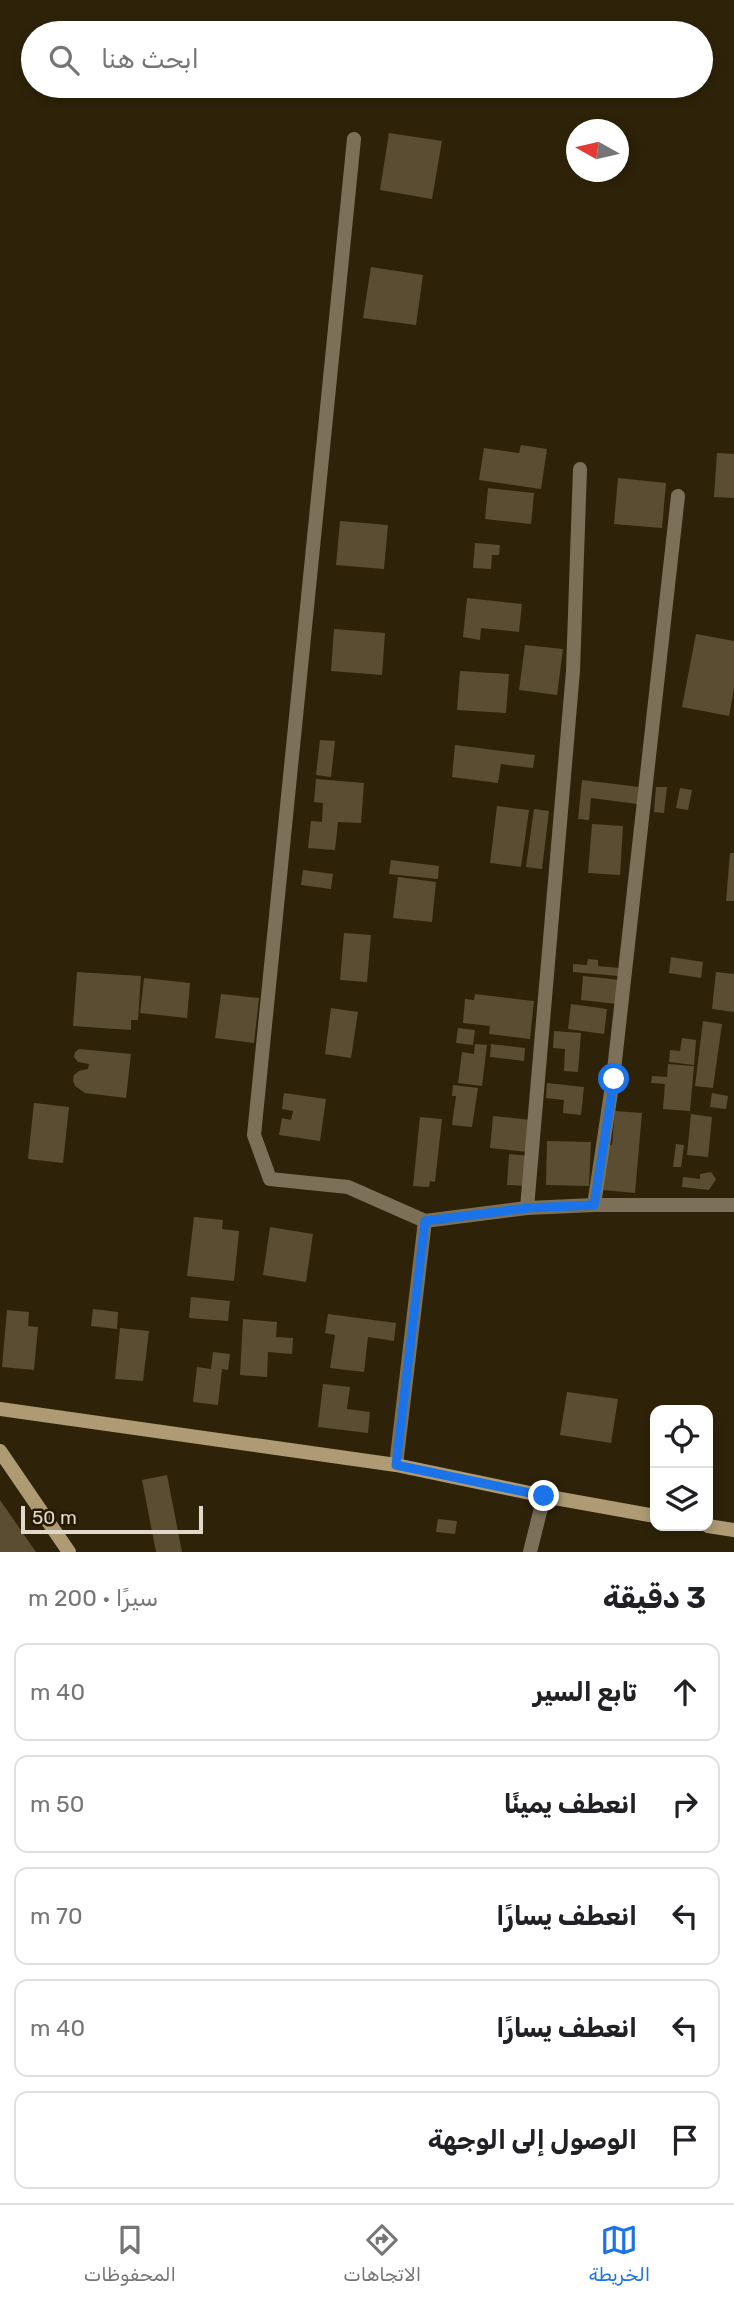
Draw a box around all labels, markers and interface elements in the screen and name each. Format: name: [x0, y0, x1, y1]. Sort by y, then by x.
search box: [21, 21, 713, 98]
icon: search: [45, 41, 83, 79]
text: ابحث هنا: [101, 44, 199, 75]
north arrow: [566, 119, 629, 182]
route start: [598, 1063, 629, 1094]
map controls: [650, 1405, 713, 1531]
button: locate: [650, 1405, 713, 1468]
button: layers: [650, 1468, 713, 1531]
route end: [528, 1480, 559, 1511]
scale bar: [21, 1503, 203, 1535]
text: 50 m: [32, 1506, 77, 1529]
text: 3 دقيقة: [603, 1580, 706, 1616]
text: سيرًا · 200 m: [28, 1584, 158, 1612]
icon: ahead: [666, 1673, 704, 1711]
text: تابع السير: [533, 1677, 637, 1708]
text: 40 m: [30, 1678, 85, 1706]
icon: right: [666, 1785, 704, 1823]
text: انعطف يمينًا: [504, 1789, 637, 1820]
text: 50 m: [30, 1790, 84, 1818]
icon: left: [666, 1897, 704, 1935]
text: انعطف يسارًا: [496, 1901, 637, 1932]
text: 70 m: [30, 1902, 83, 1930]
icon: left: [666, 2009, 704, 2047]
text: انعطف يسارًا: [496, 2013, 637, 2044]
text: 40 m: [30, 2014, 85, 2042]
icon: arrive: [666, 2121, 704, 2159]
text: الوصول إلى الوجهة: [428, 2125, 637, 2156]
tab: المحفوظات: [84, 2221, 176, 2286]
tab: الاتجاهات: [343, 2221, 421, 2286]
tab: الخريطة: [589, 2221, 650, 2286]

